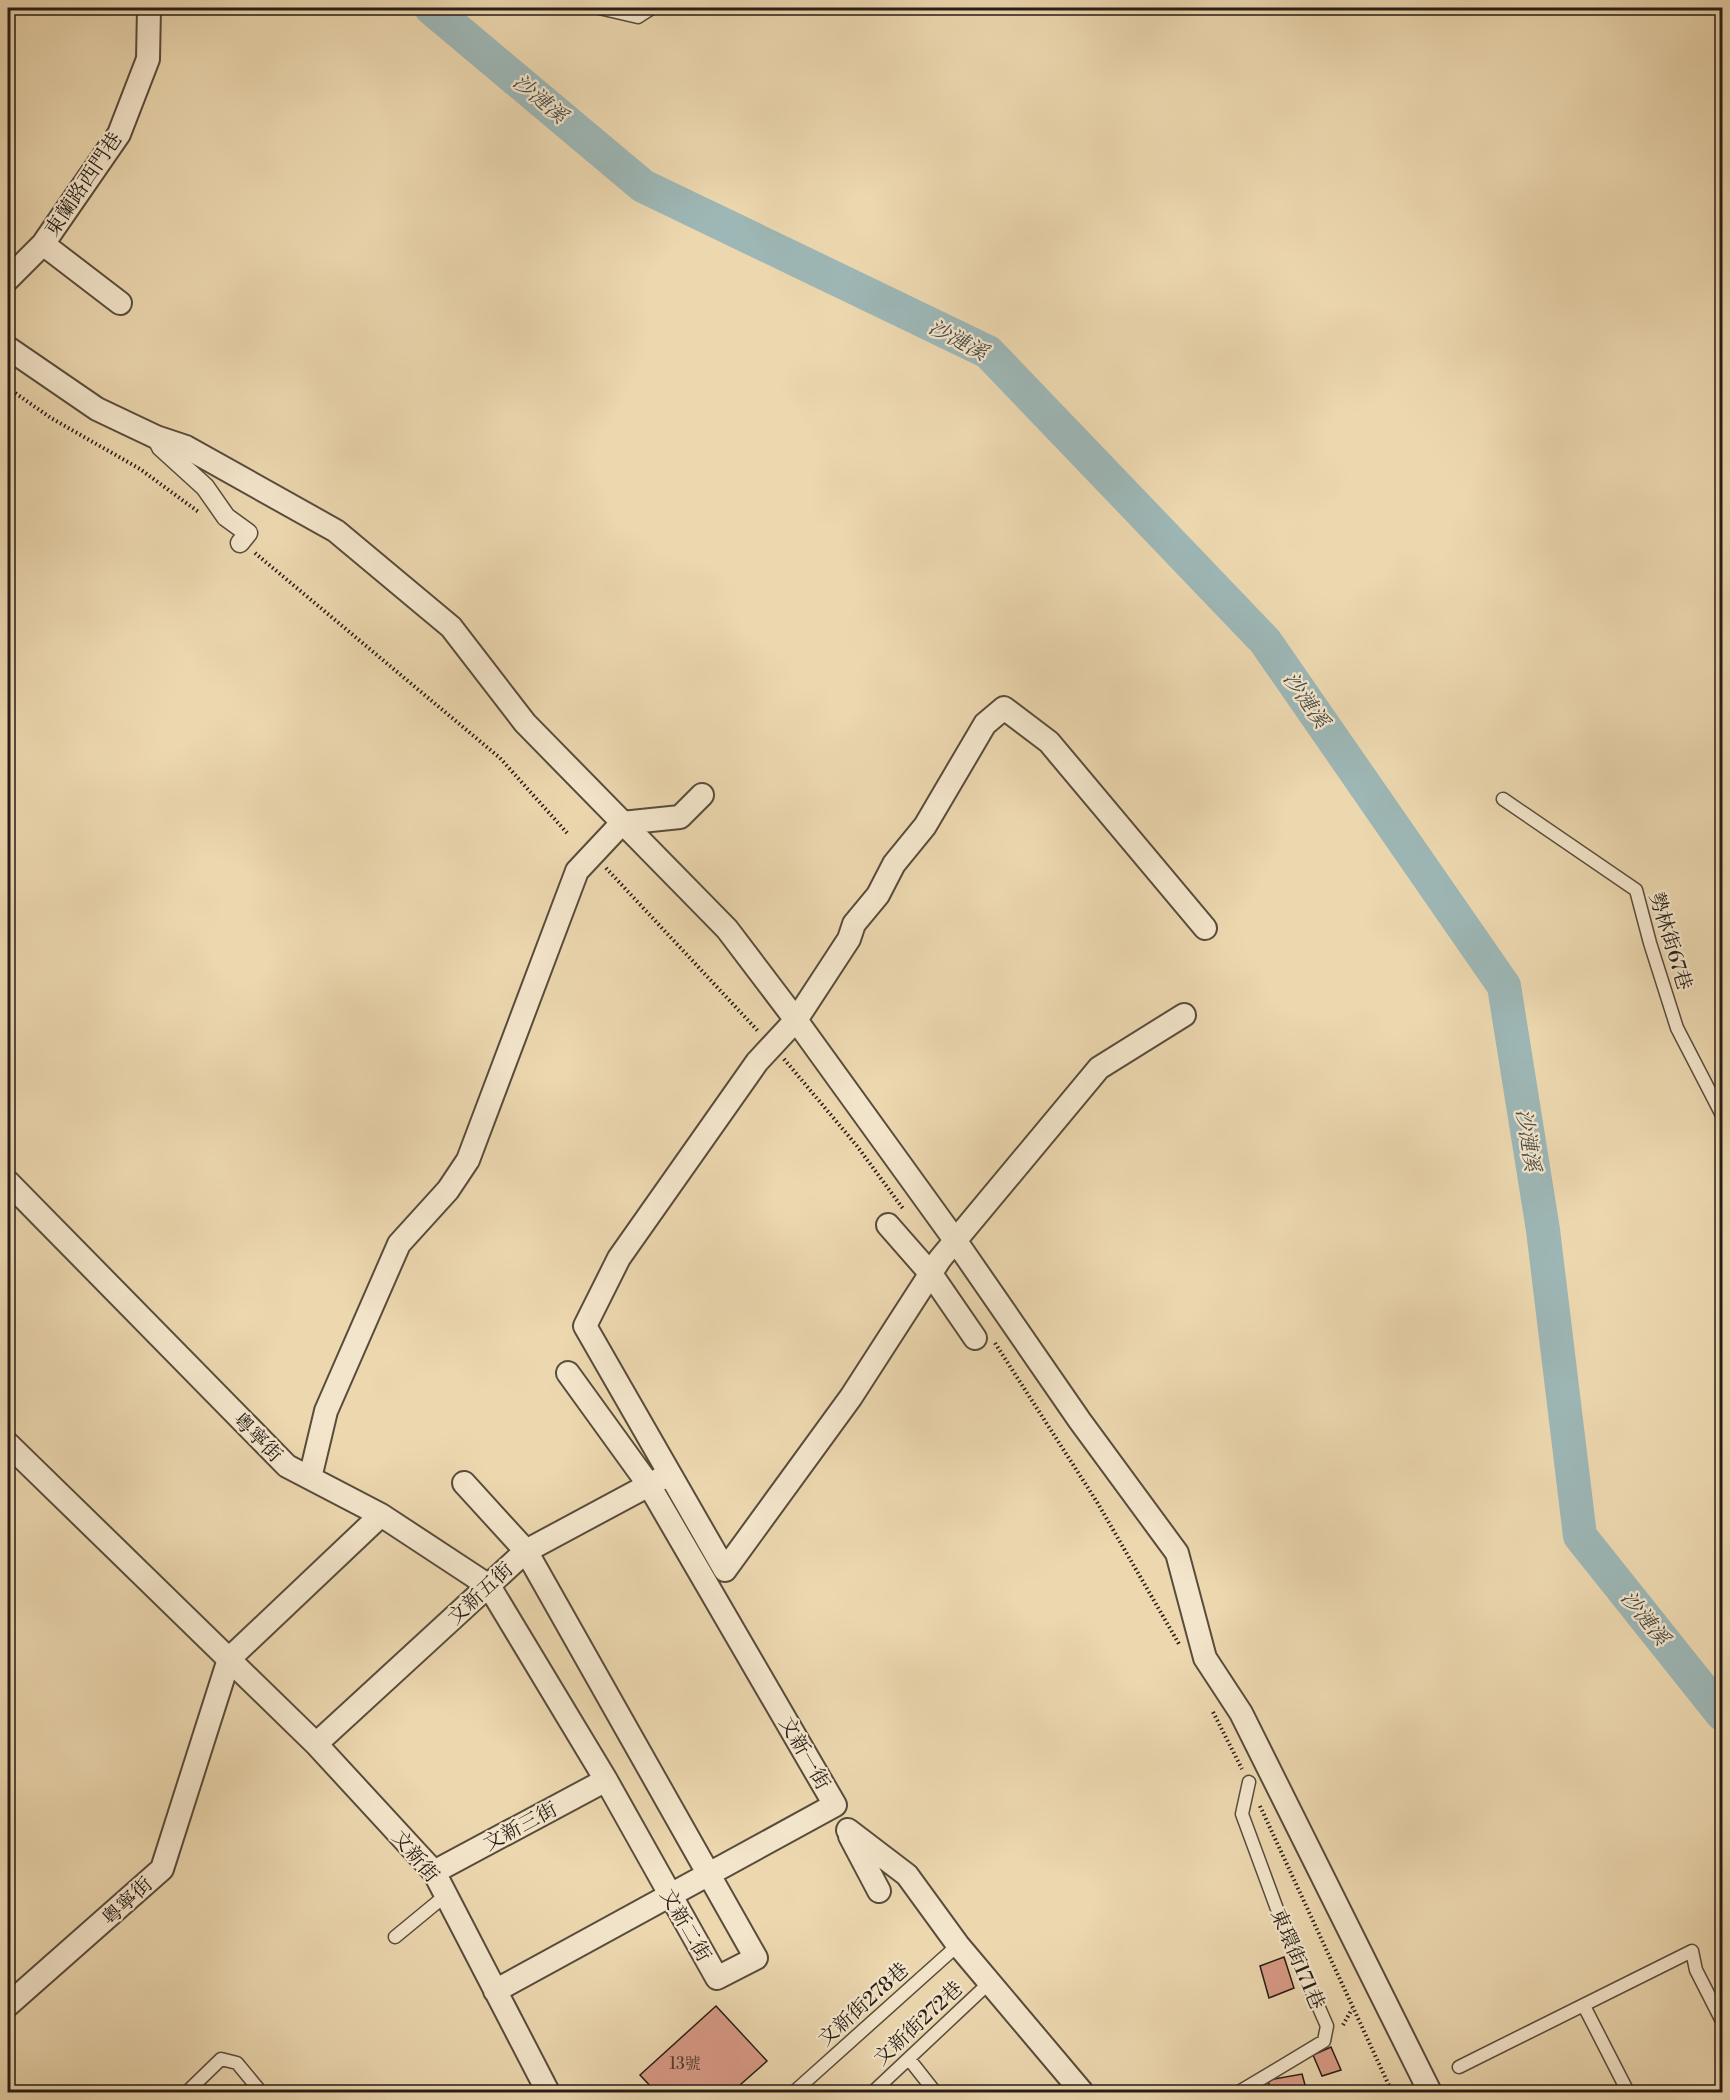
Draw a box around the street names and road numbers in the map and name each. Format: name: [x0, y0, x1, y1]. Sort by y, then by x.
street label: 東蘭路西門巷: [40, 128, 128, 242]
street label: 勢林街67巷: [1643, 889, 1696, 993]
street label: 粵寧街: [227, 1408, 287, 1468]
street label: 文新五街: [443, 1558, 519, 1631]
street label: 文新一街: [773, 1713, 835, 1795]
street label: 文新三街: [480, 1798, 562, 1857]
street label: 文新街: [386, 1826, 444, 1888]
street label: 粵寧街: [98, 1872, 158, 1932]
street label: 文新二街: [654, 1885, 716, 1967]
street label: 東環街171巷: [1264, 1905, 1329, 2014]
street label: 文新街278巷: [814, 1958, 914, 2052]
street label: 文新街272巷: [869, 1977, 969, 2072]

